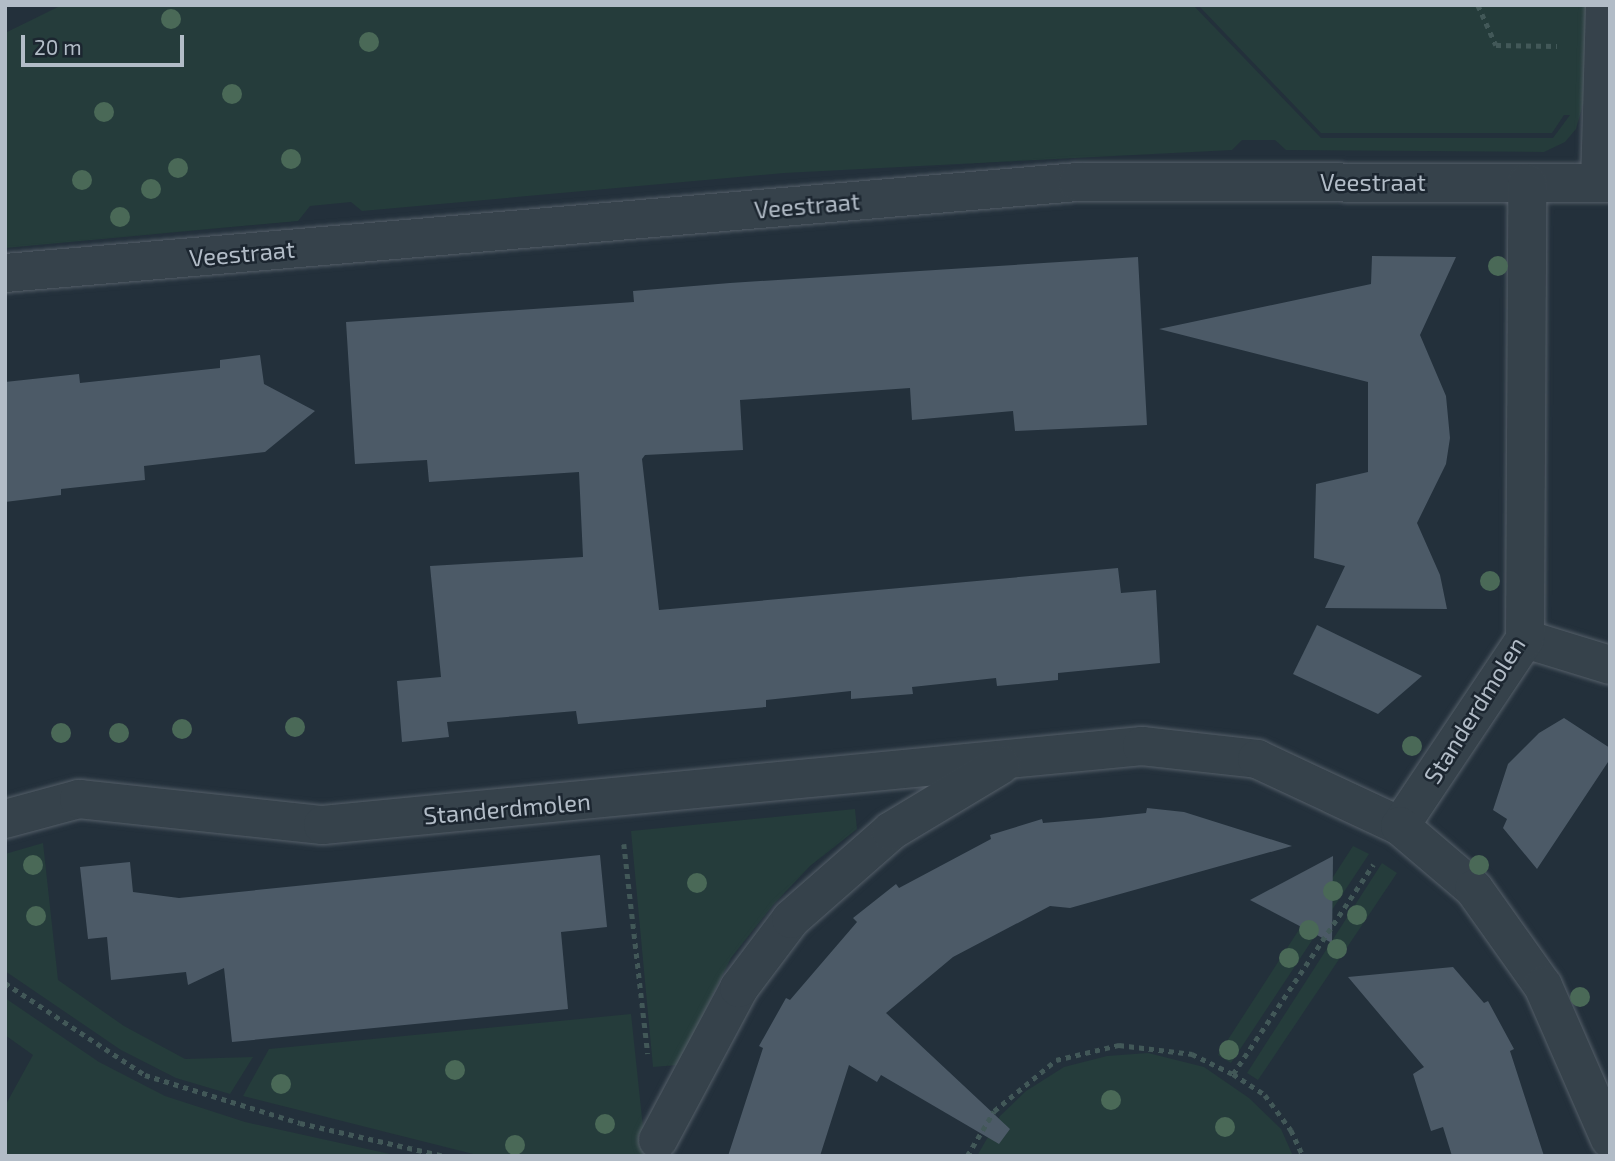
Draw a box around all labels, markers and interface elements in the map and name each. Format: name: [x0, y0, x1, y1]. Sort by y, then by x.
scale bar: [24, 21, 187, 65]
text: 20 m: [34, 34, 82, 59]
street label: Veestraat: [1320, 168, 1426, 196]
street label: Veestraat: [753, 186, 861, 224]
street label: Veestraat: [188, 234, 296, 272]
street label: Standerdmolen: [1417, 631, 1531, 789]
street label: Standerdmolen: [422, 786, 592, 830]

